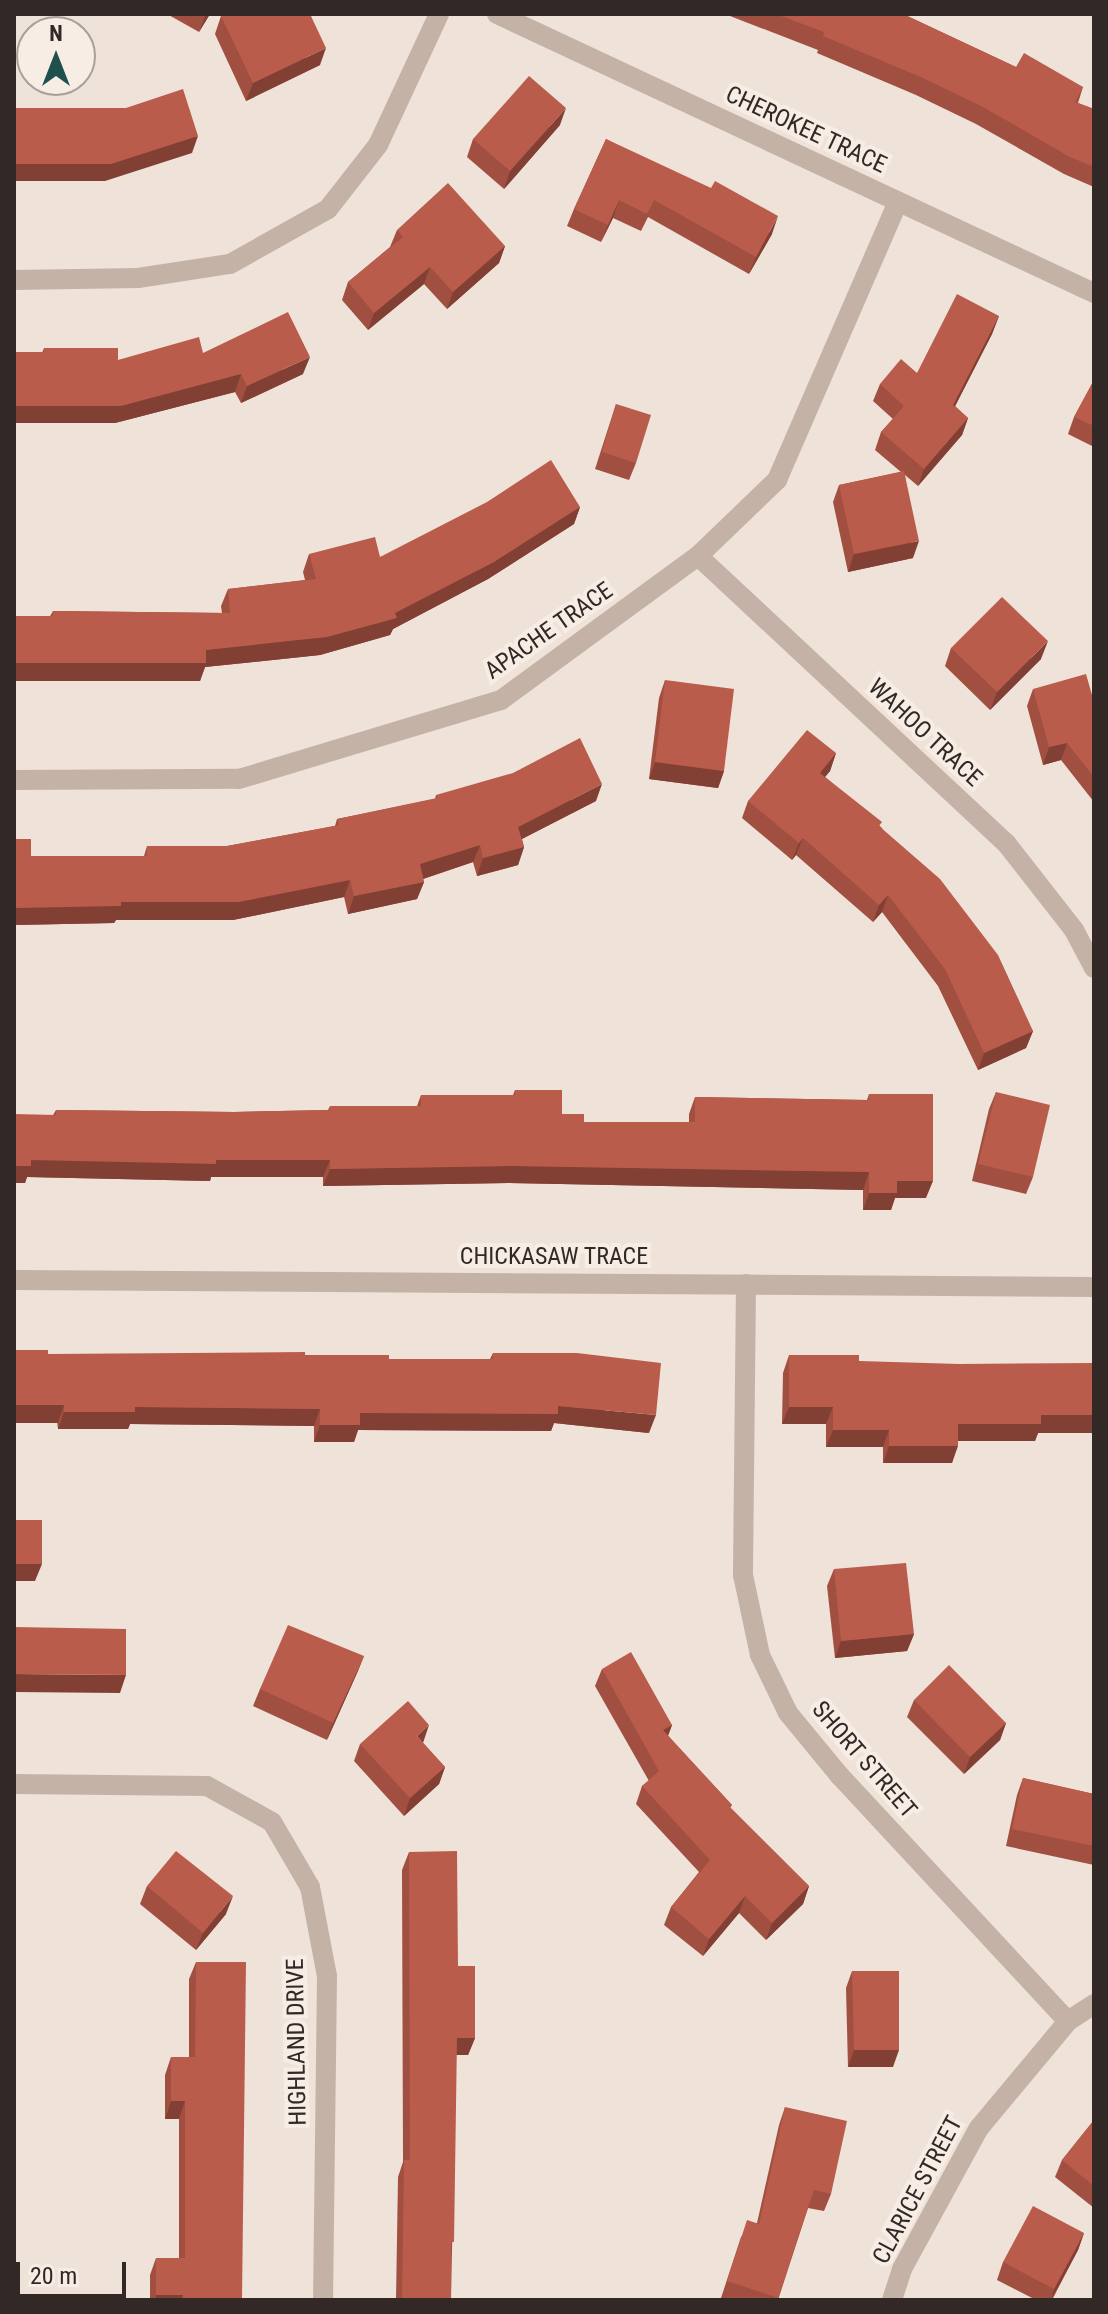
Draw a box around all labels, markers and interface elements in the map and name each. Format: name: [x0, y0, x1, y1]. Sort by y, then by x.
north arrow: [16, 16, 96, 96]
text: N: [49, 21, 63, 46]
street label: CHEROKEE TRACE: [721, 80, 891, 180]
street label: APACHE TRACE: [479, 576, 619, 686]
street label: WAHOO TRACE: [862, 673, 988, 793]
street label: CHICKASAW TRACE: [460, 1243, 648, 1271]
street label: SHORT STREET: [805, 1696, 923, 1824]
street label: HIGHLAND DRIVE: [281, 1958, 313, 2126]
street label: CLARICE STREET: [867, 2111, 969, 2269]
scale bar: [20, 2246, 130, 2296]
text: 20 m: [30, 2262, 77, 2290]

